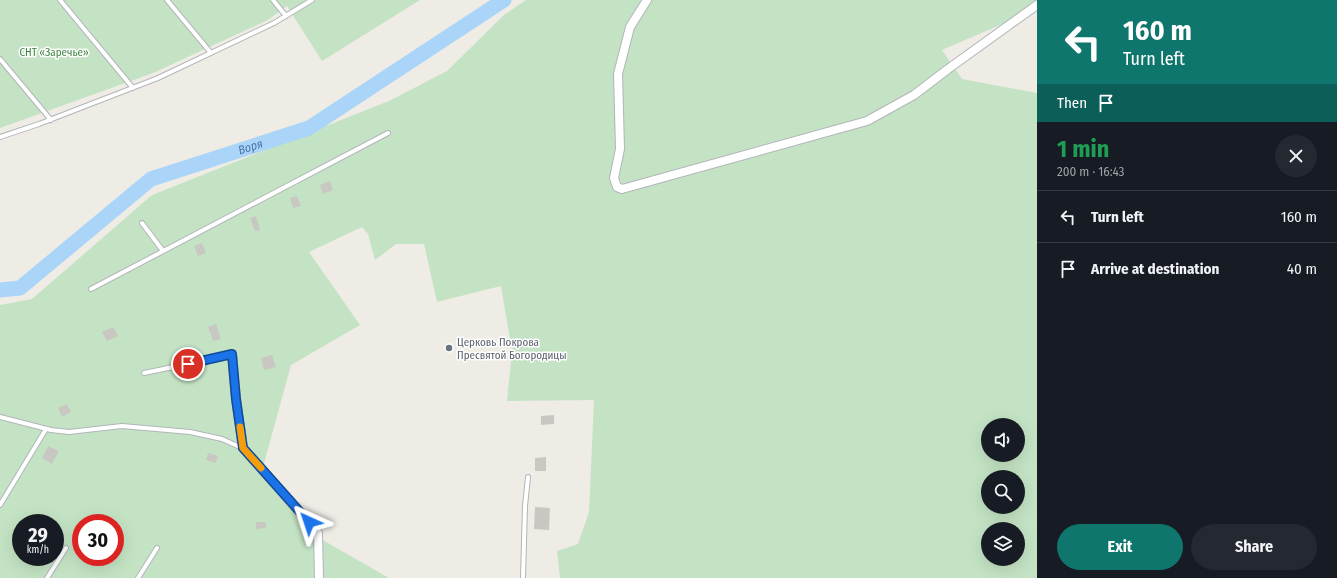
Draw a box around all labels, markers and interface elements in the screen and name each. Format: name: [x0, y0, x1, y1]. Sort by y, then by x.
text: 160 m: [1123, 14, 1192, 47]
icon: left: [1057, 16, 1109, 68]
park label: СНТ «Заречье»: [19, 46, 89, 59]
text: Turn left: [1123, 48, 1185, 70]
icon: arrive: [1095, 92, 1117, 114]
text: Then: [1057, 94, 1087, 112]
text: 1 min: [1057, 135, 1109, 163]
button: close: [1275, 135, 1317, 177]
water label: Воря: [236, 136, 265, 157]
text: 200 m · 16:43: [1057, 164, 1124, 179]
icon: left: [1057, 206, 1079, 228]
text: Turn left: [1091, 208, 1144, 226]
text: 160 m: [1281, 208, 1317, 226]
icon: arrive: [1057, 258, 1079, 280]
text: Arrive at destination: [1091, 260, 1219, 278]
text: 40 m: [1287, 260, 1317, 278]
place label: Церковь Покрова Пресвятой Богородицы: [457, 336, 567, 362]
marker: Церковь Покрова Пресвятой Богородицы: [444, 343, 454, 353]
pin: [171, 347, 205, 381]
icon: arrive: [177, 353, 199, 375]
map controls: [981, 418, 1025, 566]
button: sound: [981, 418, 1025, 462]
button: search: [981, 470, 1025, 514]
position arrow: [288, 501, 330, 543]
speed limit sign: 30: [72, 514, 124, 566]
button: layers: [981, 522, 1025, 566]
text: 29: [28, 523, 48, 547]
button: Exit: [1057, 524, 1183, 570]
button: Share: [1191, 524, 1317, 570]
text: km/h: [27, 544, 49, 556]

